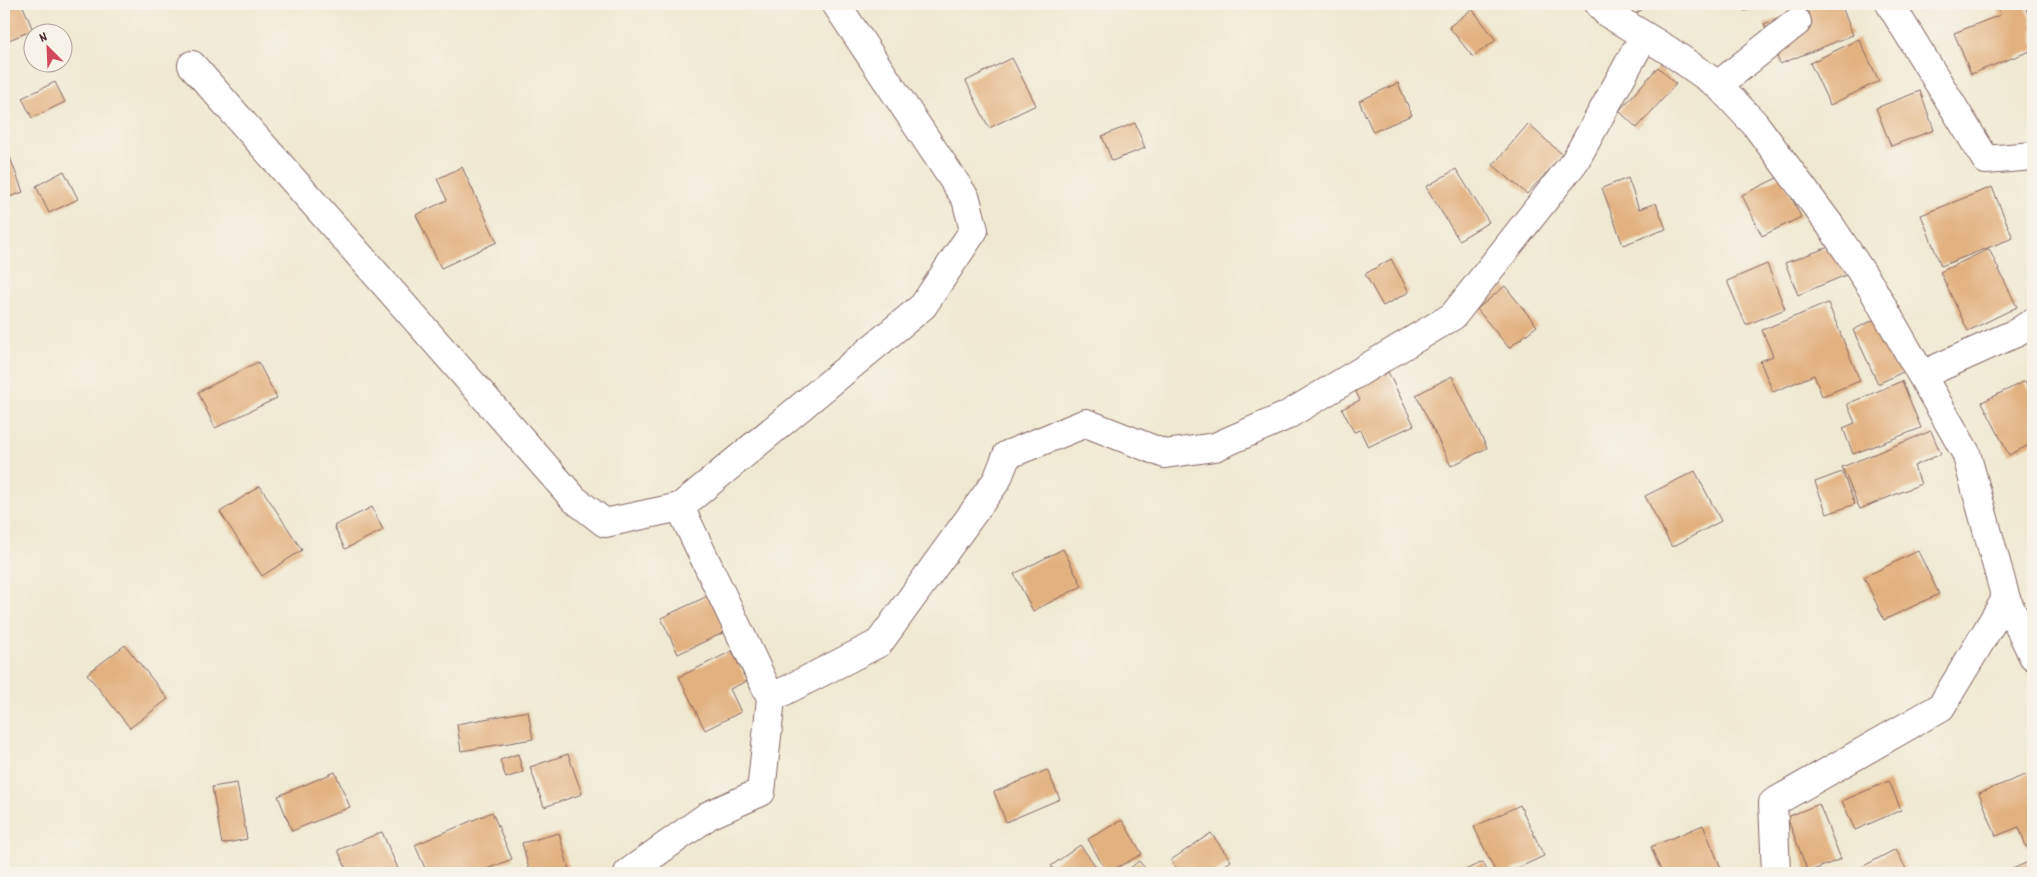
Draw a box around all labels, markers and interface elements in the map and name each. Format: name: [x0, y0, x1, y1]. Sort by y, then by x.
north arrow: [22, 22, 72, 72]
text: N: [36, 27, 51, 48]

